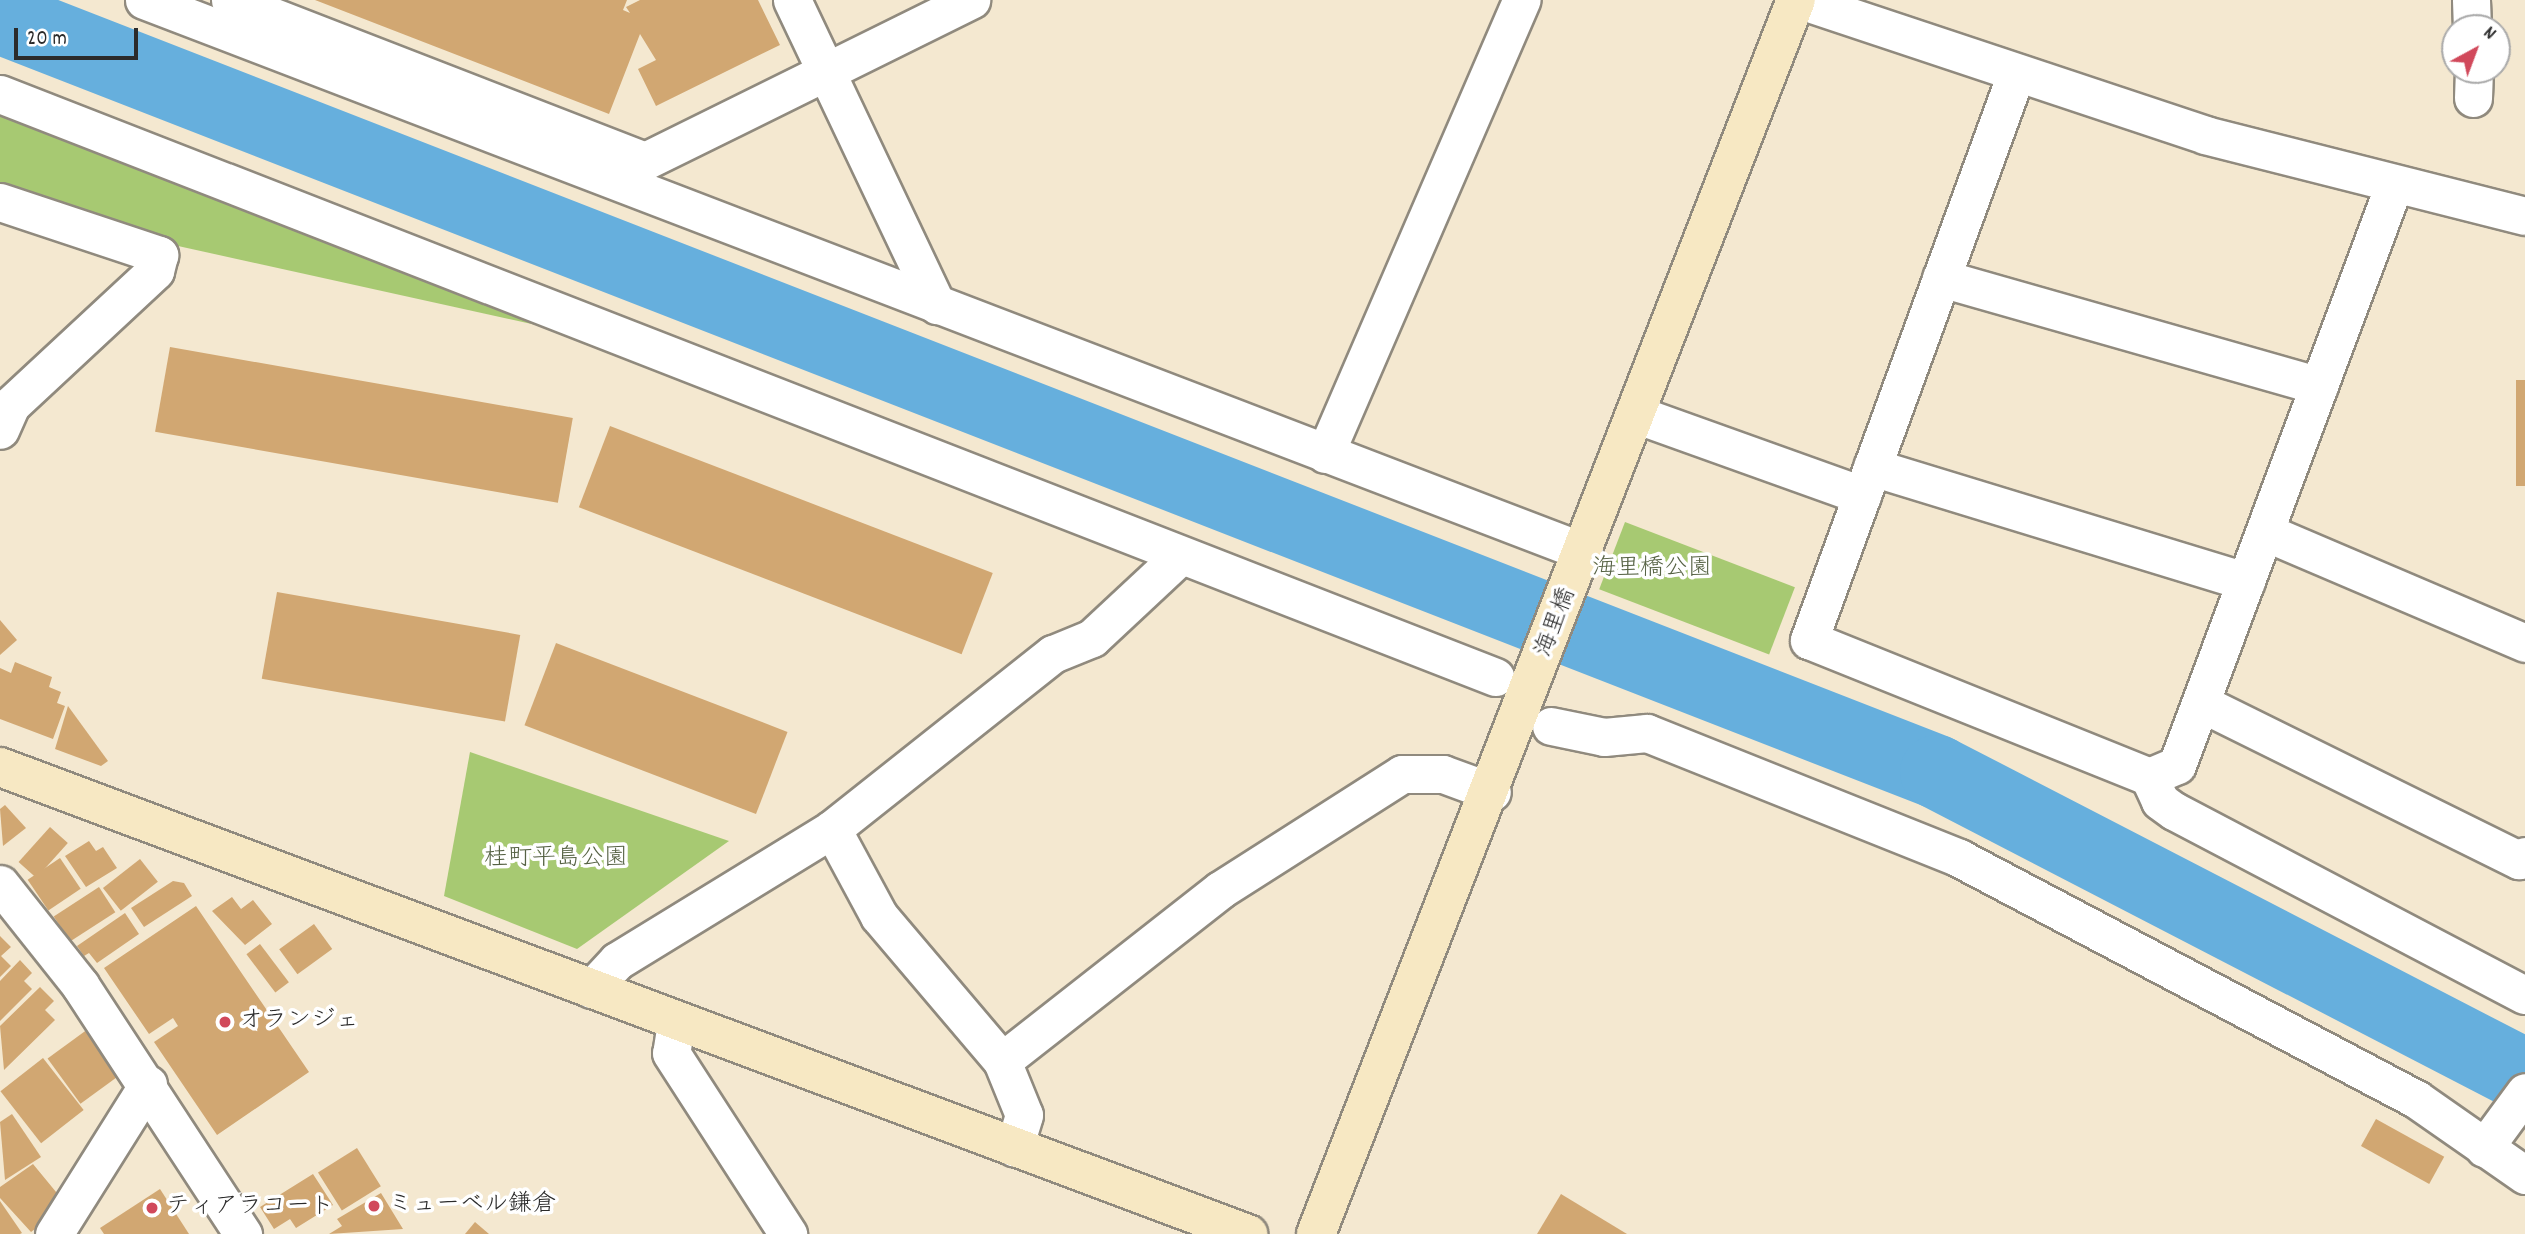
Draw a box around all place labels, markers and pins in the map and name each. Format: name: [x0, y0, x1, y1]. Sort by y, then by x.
place label: オランジェ: [239, 1008, 359, 1036]
marker: オランジェ: [217, 1014, 233, 1030]
place label: ミューベル鎌倉: [388, 1192, 556, 1220]
place label: ティアラコート: [166, 1194, 334, 1222]
marker: ミューベル鎌倉: [366, 1198, 382, 1214]
marker: ティアラコート: [144, 1200, 160, 1216]

